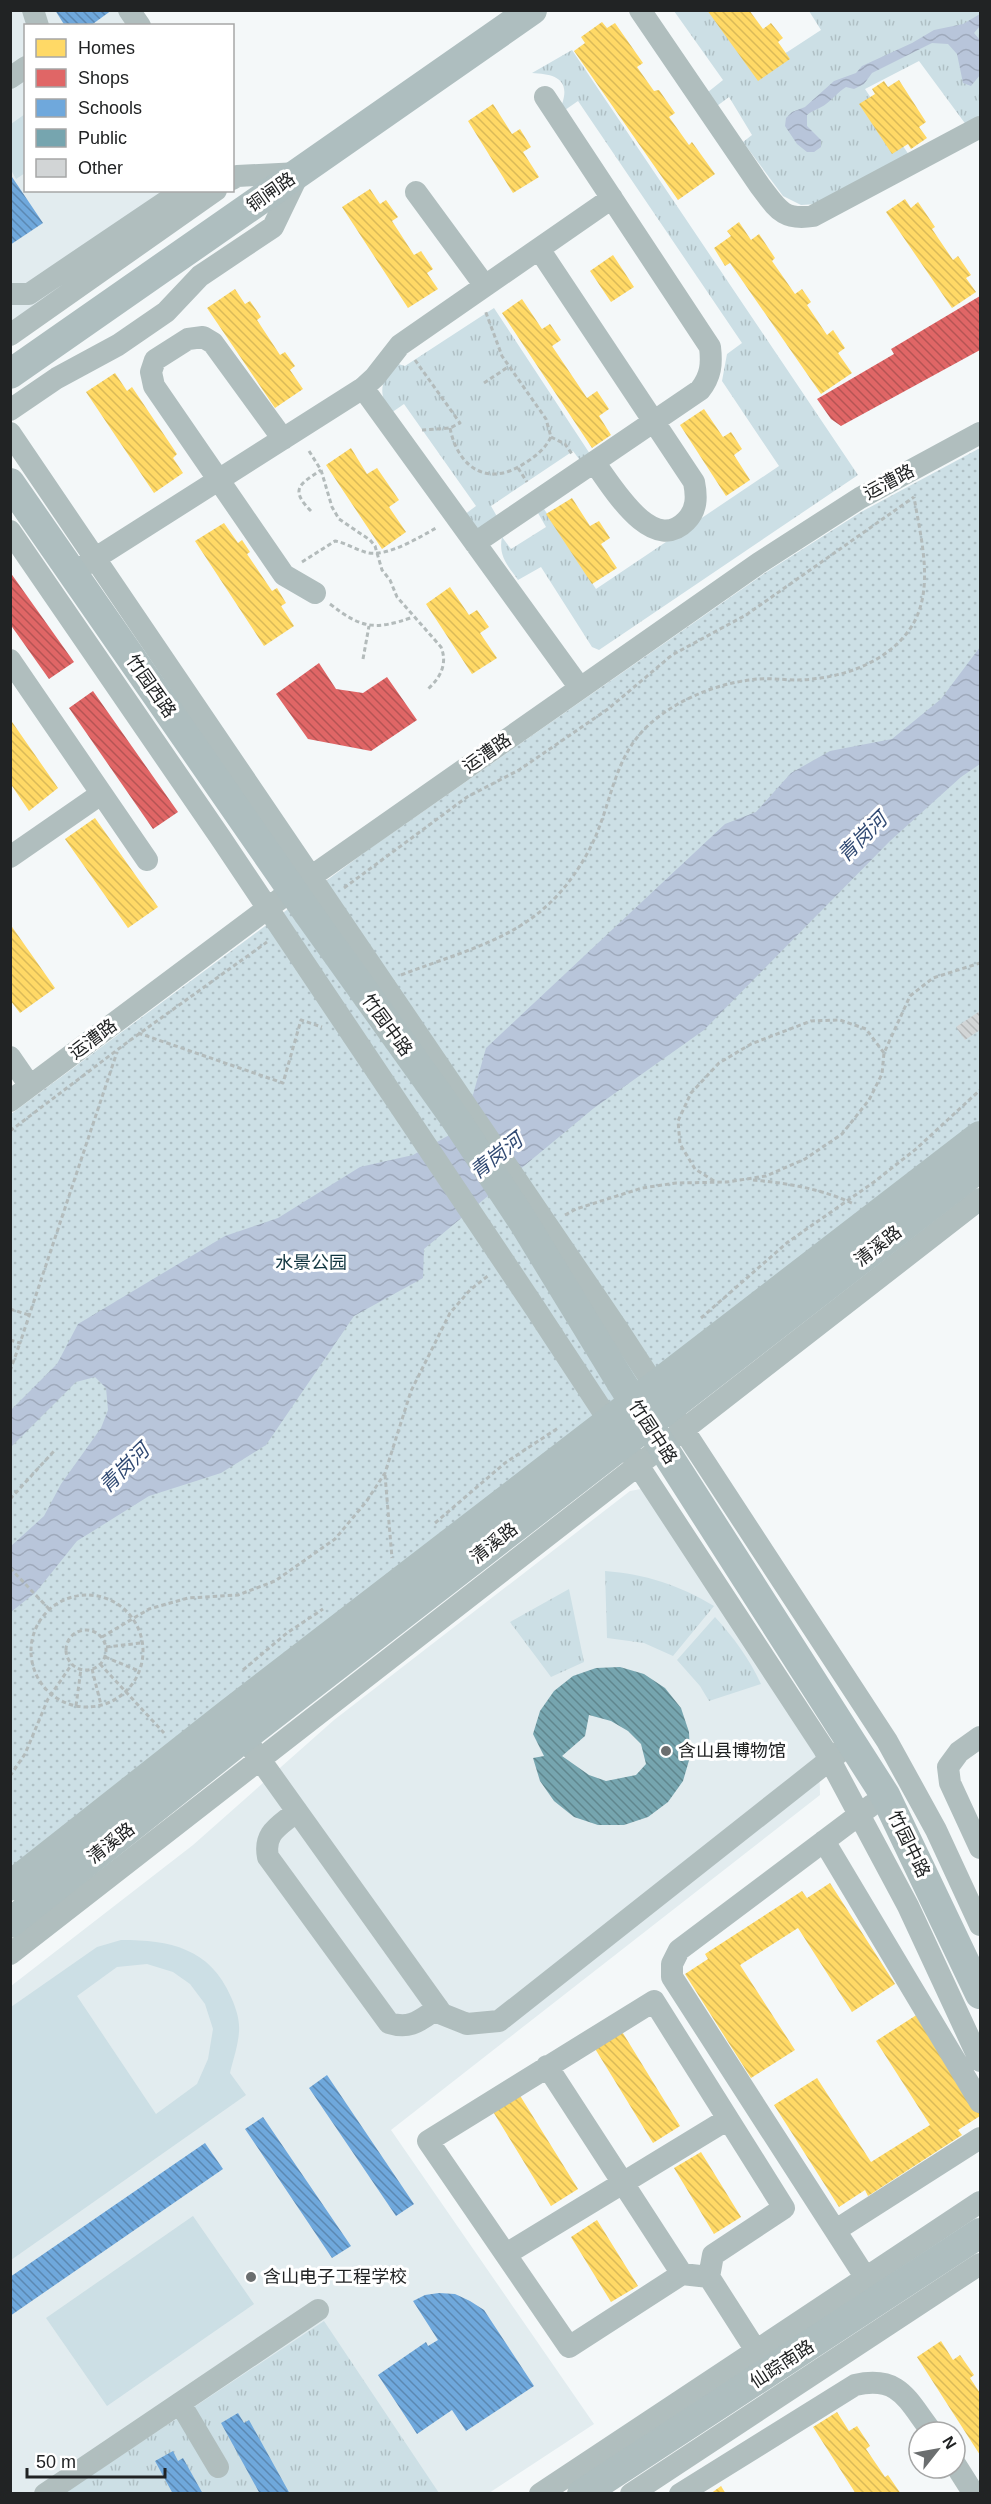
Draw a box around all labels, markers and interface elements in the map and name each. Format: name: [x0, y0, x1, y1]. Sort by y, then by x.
legend: [24, 24, 234, 192]
text: Homes: [78, 38, 135, 58]
text: Shops: [78, 68, 129, 88]
text: Schools: [78, 98, 142, 118]
text: Public: [78, 128, 127, 148]
text: Other: [78, 158, 123, 178]
street label: 铜闸路: [243, 168, 299, 216]
street label: 运漕路: [860, 460, 918, 504]
street label: 竹园西路: [122, 651, 180, 721]
street label: 运漕路: [459, 729, 515, 777]
water label: 青岗河: [833, 805, 894, 866]
street label: 竹园中路: [358, 990, 416, 1060]
street label: 运漕路: [65, 1015, 121, 1063]
water label: 青岗河: [466, 1126, 530, 1183]
street label: 清溪路: [851, 1221, 905, 1271]
park label: 水景公园: [275, 1253, 347, 1273]
street label: 竹园中路: [625, 1396, 681, 1468]
water label: 青岗河: [95, 1436, 156, 1497]
street label: 清溪路: [467, 1518, 521, 1568]
place label: 含山县博物馆: [678, 1741, 786, 1761]
marker: 含山县博物馆: [659, 1744, 673, 1758]
street label: 竹园中路: [884, 1807, 934, 1881]
street label: 清溪路: [84, 1818, 138, 1868]
place label: 含山电子工程学校: [263, 2267, 407, 2287]
marker: 含山电子工程学校: [244, 2270, 258, 2284]
street label: 仙踪南路: [746, 2336, 818, 2392]
north arrow: [907, 2420, 967, 2480]
text: N: [939, 2433, 960, 2452]
scale bar: [27, 2441, 165, 2479]
text: 50 m: [36, 2452, 76, 2472]

